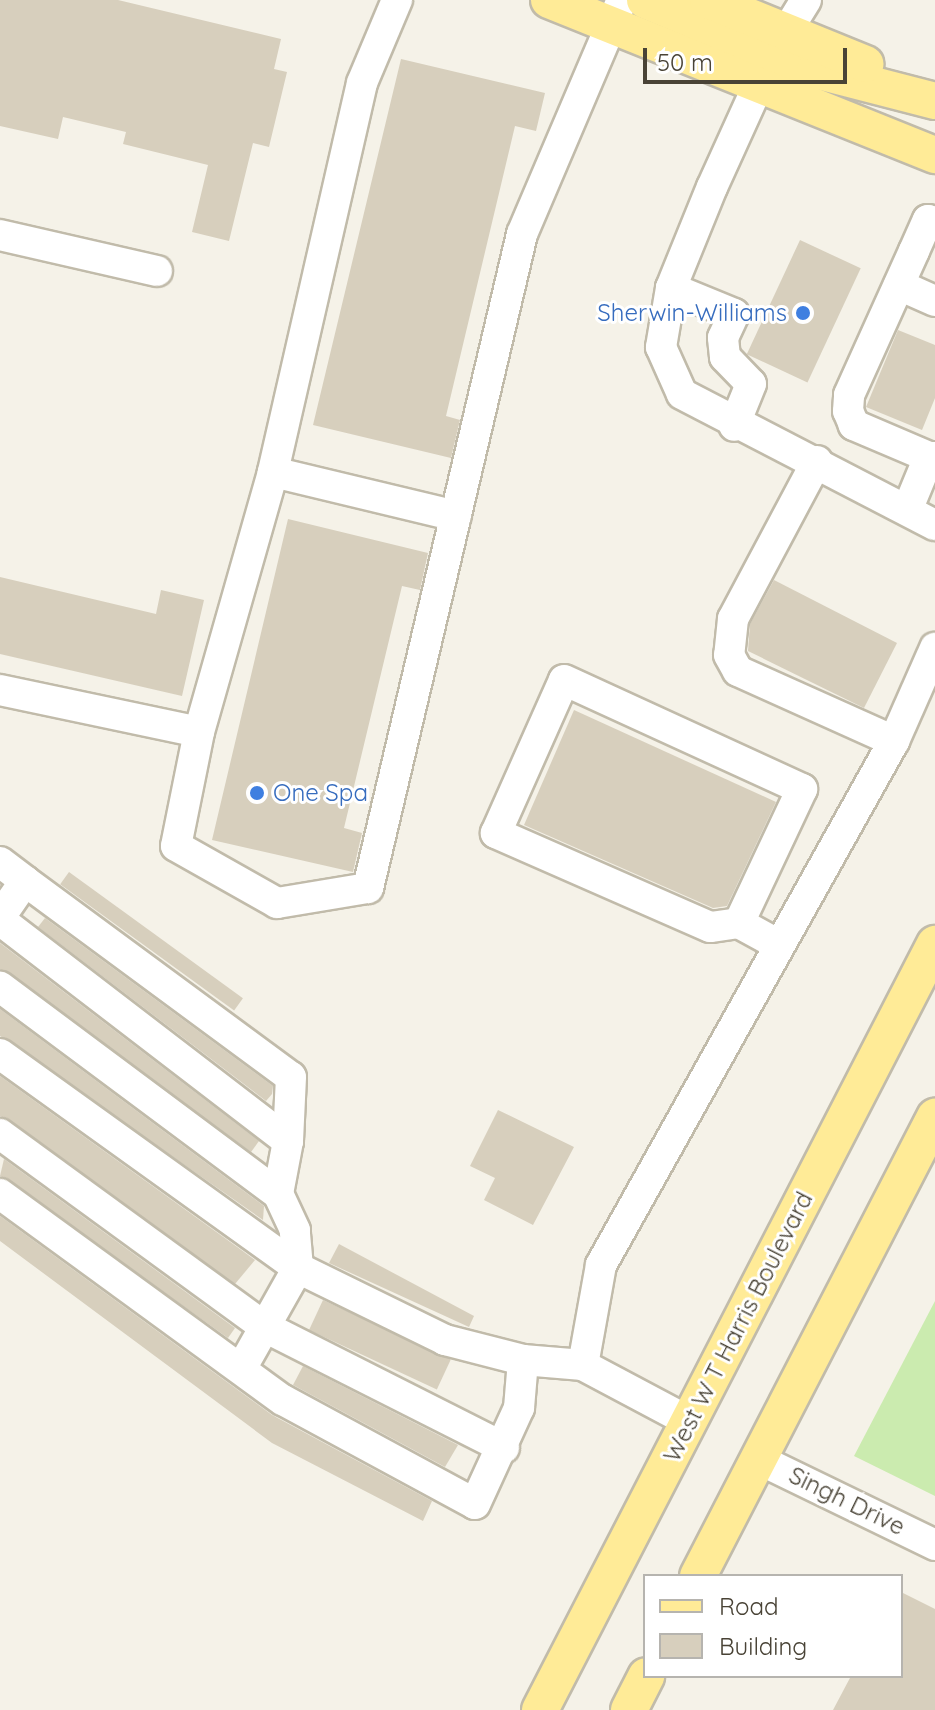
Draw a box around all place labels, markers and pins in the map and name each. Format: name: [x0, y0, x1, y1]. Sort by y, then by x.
place label: Sherwin-Williams: [597, 299, 787, 327]
marker: Sherwin-Williams: [794, 304, 812, 322]
place label: One Spa: [273, 779, 368, 807]
marker: One Spa: [248, 784, 266, 802]

